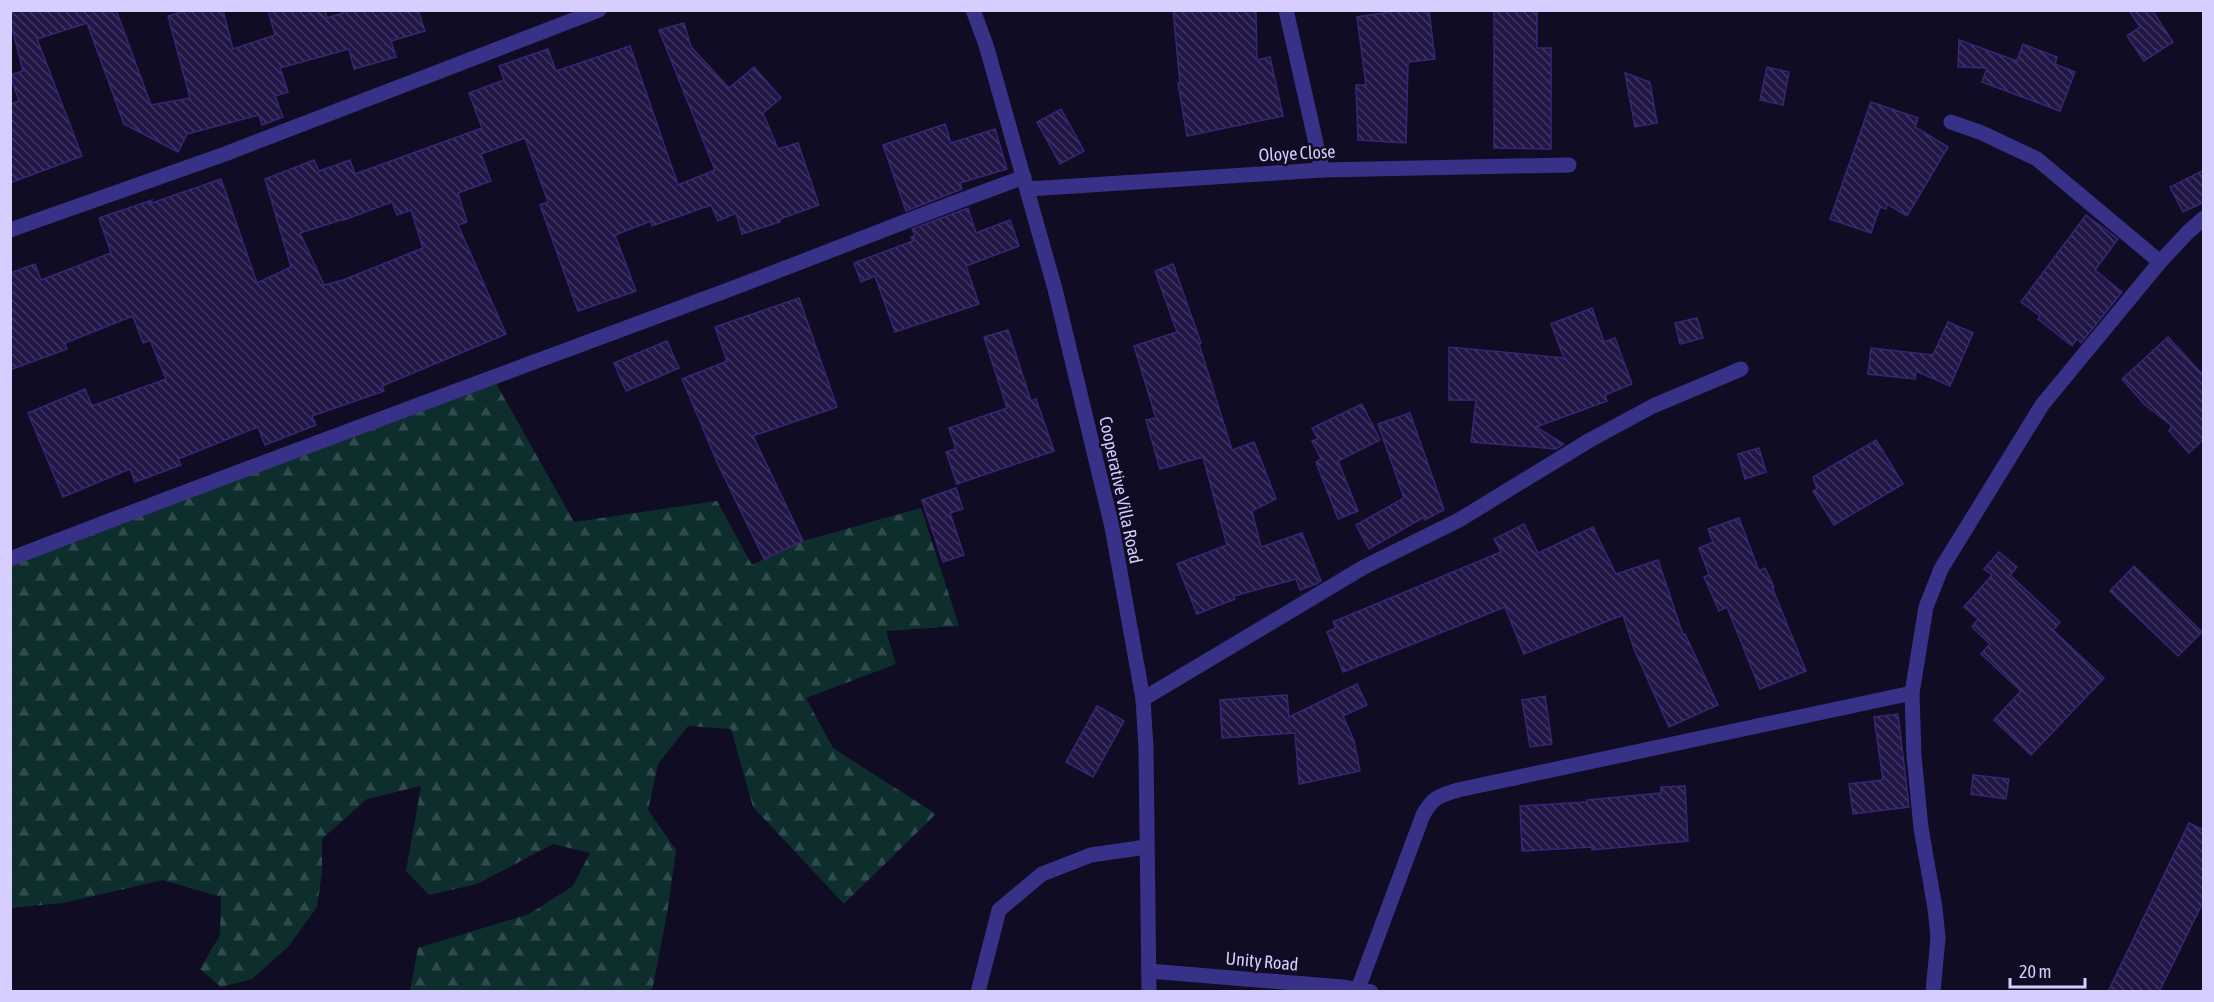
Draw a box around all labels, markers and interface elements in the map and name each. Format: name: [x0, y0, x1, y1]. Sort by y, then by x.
street label: Oloye Close: [1258, 141, 1336, 165]
street label: Cooperative Villa Road: [1095, 414, 1147, 566]
street label: Unity Road: [1225, 947, 1299, 975]
scale bar: [2010, 951, 2085, 989]
text: 20 m: [2019, 961, 2051, 982]

